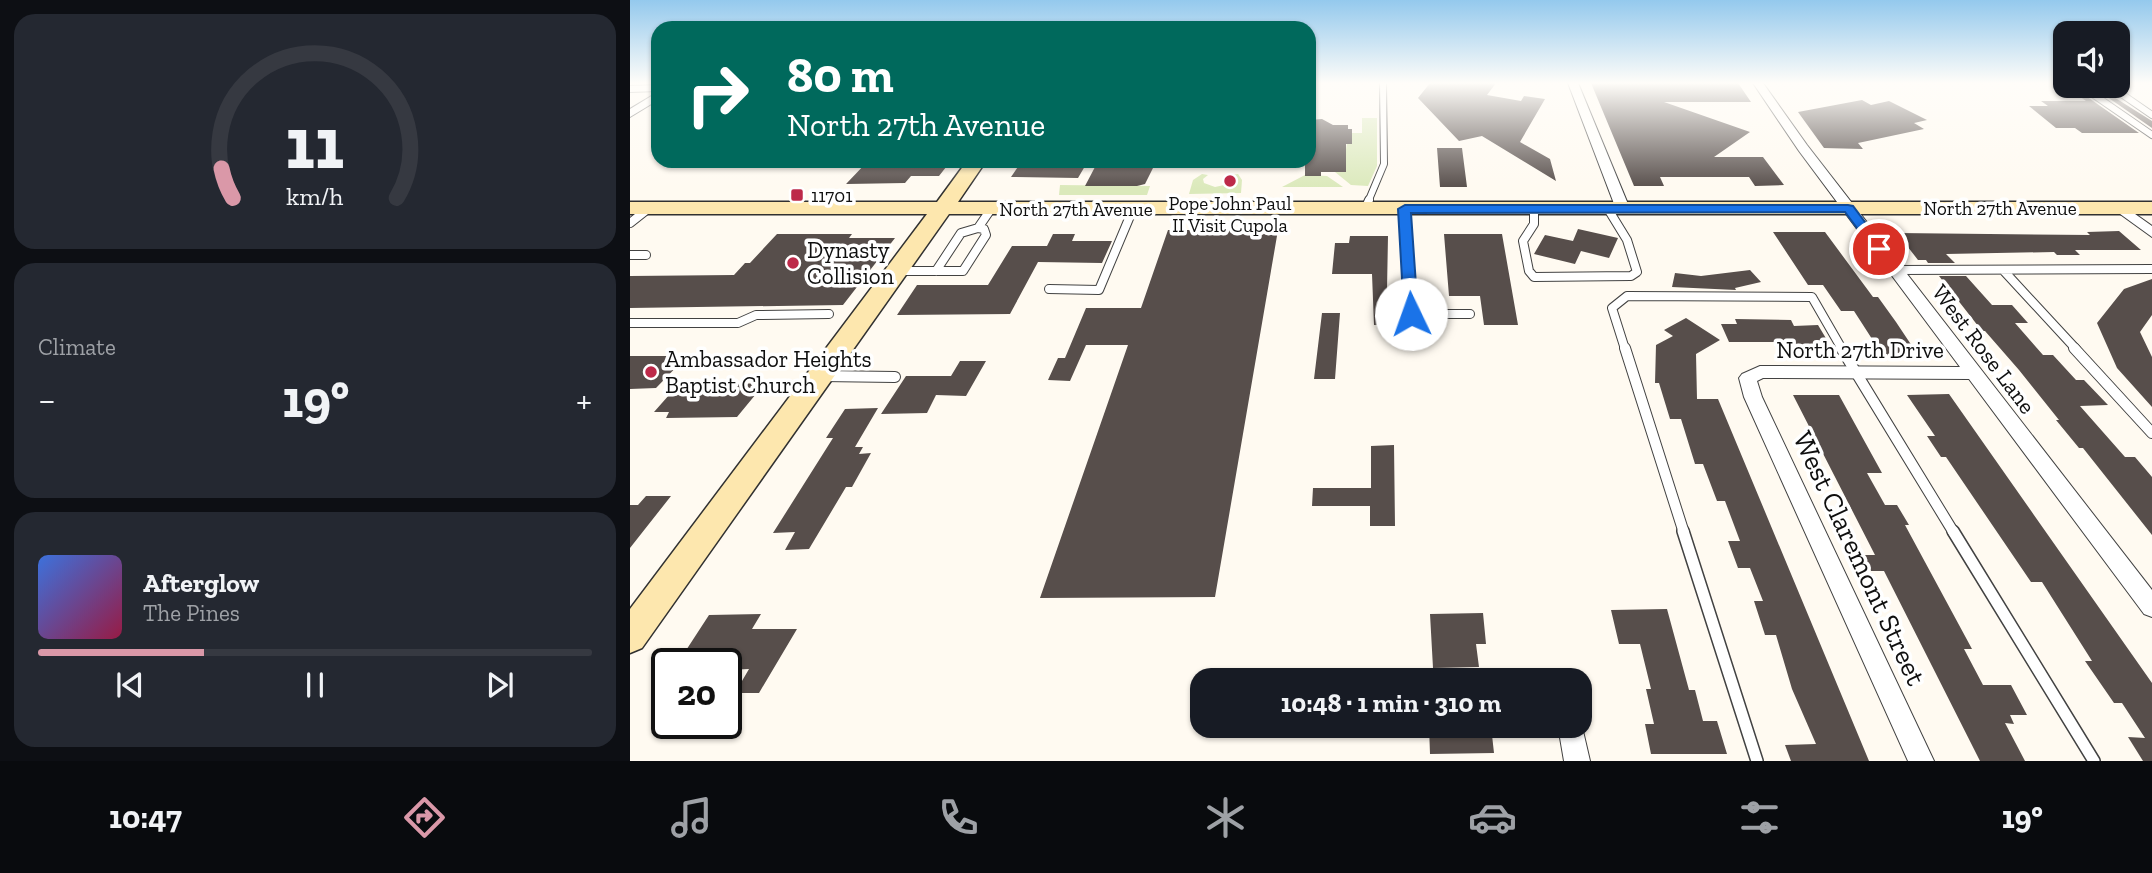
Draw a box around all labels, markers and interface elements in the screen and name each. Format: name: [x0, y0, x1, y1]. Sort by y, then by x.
map controls: [2053, 21, 2130, 98]
button: sound: [2053, 21, 2130, 98]
text: 80 m: [787, 46, 894, 105]
icon: right: [672, 49, 763, 140]
text: 11: [286, 99, 344, 187]
text: North 27th Avenue: [787, 106, 1045, 144]
marker: Pope John Paul II Visit Cupola: [1222, 173, 1238, 189]
text: km/h: [286, 180, 344, 210]
place label: 11701: [811, 184, 853, 207]
marker: 11701: [789, 187, 805, 203]
place label: Pope John Paul II Visit Cupola: [1168, 192, 1292, 237]
street label: North 27th Avenue: [1923, 197, 2077, 220]
street label: North 27th Avenue: [999, 198, 1153, 221]
pin: [1849, 219, 1909, 279]
icon: arrive: [1860, 230, 1898, 268]
place label: Dynasty Collision: [807, 236, 894, 290]
marker: Dynasty Collision: [785, 255, 801, 271]
position arrow: [1374, 277, 1448, 351]
street label: West Rose Lane: [1926, 279, 2042, 419]
text: Climate: [38, 333, 116, 361]
street label: North 27th Drive: [1776, 336, 1944, 364]
place label: Ambassador Heights Baptist Church: [665, 345, 872, 399]
marker: Ambassador Heights Baptist Church: [643, 364, 659, 380]
text: 19°: [282, 368, 349, 430]
text: −: [38, 377, 56, 423]
text: +: [576, 377, 592, 423]
street label: West Claremont Street: [1786, 426, 1933, 691]
text: Afterglow: [143, 567, 259, 599]
text: The Pines: [143, 599, 240, 627]
speed limit sign: 20: [651, 648, 742, 739]
icon: previous: [111, 666, 149, 704]
icon: pause: [296, 666, 334, 704]
icon: next: [481, 666, 519, 704]
text: 10:48 · 1 min · 310 m: [1281, 687, 1501, 719]
icon: directions: [400, 793, 449, 842]
icon: music: [667, 793, 716, 842]
icon: phone: [934, 793, 983, 842]
icon: climate: [1201, 793, 1250, 842]
icon: car: [1468, 793, 1517, 842]
icon: filters: [1735, 793, 1784, 842]
text: 10:47: [109, 798, 182, 836]
text: 19°: [2002, 798, 2043, 836]

